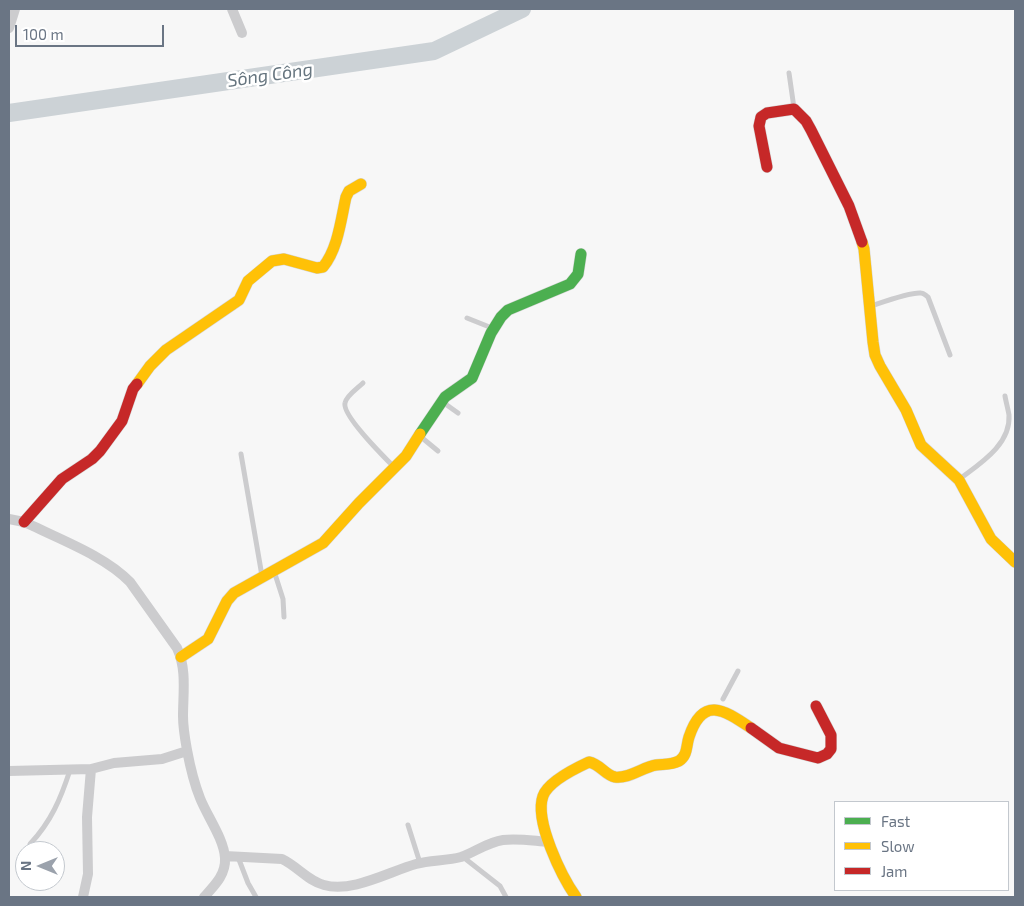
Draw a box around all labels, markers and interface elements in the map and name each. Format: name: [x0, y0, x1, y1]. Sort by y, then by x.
scale bar: [18, 15, 166, 47]
text: 100 m: [23, 25, 64, 43]
water label: Sông Công: [226, 58, 314, 92]
legend: [834, 801, 1009, 891]
text: Fast: [881, 812, 910, 830]
text: Slow: [881, 837, 915, 855]
north arrow: [15, 841, 65, 891]
text: N: [17, 861, 34, 871]
text: Jam: [881, 862, 907, 880]

